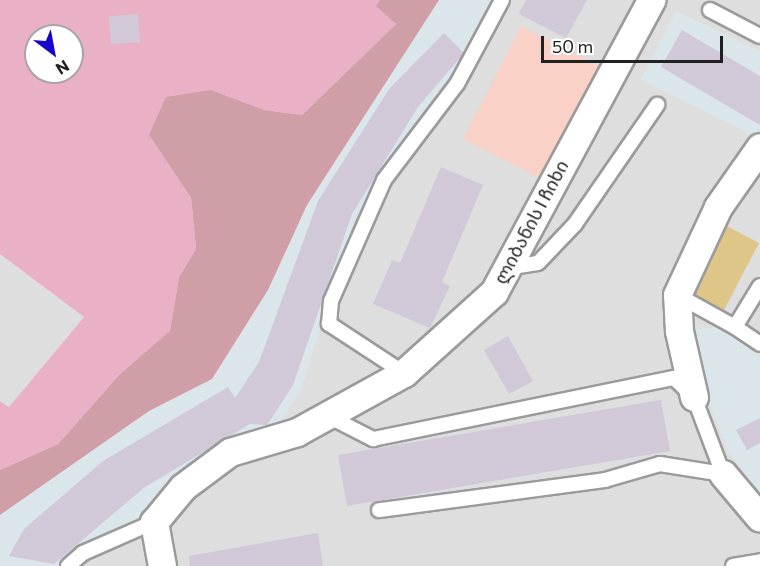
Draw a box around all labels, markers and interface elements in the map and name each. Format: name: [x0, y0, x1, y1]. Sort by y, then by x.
north arrow: [24, 24, 84, 84]
scale bar: [544, 24, 726, 62]
text: 50 m: [552, 35, 593, 57]
text: N: [53, 57, 73, 79]
street label: ლიბანის I ჩიხი: [489, 156, 573, 288]

